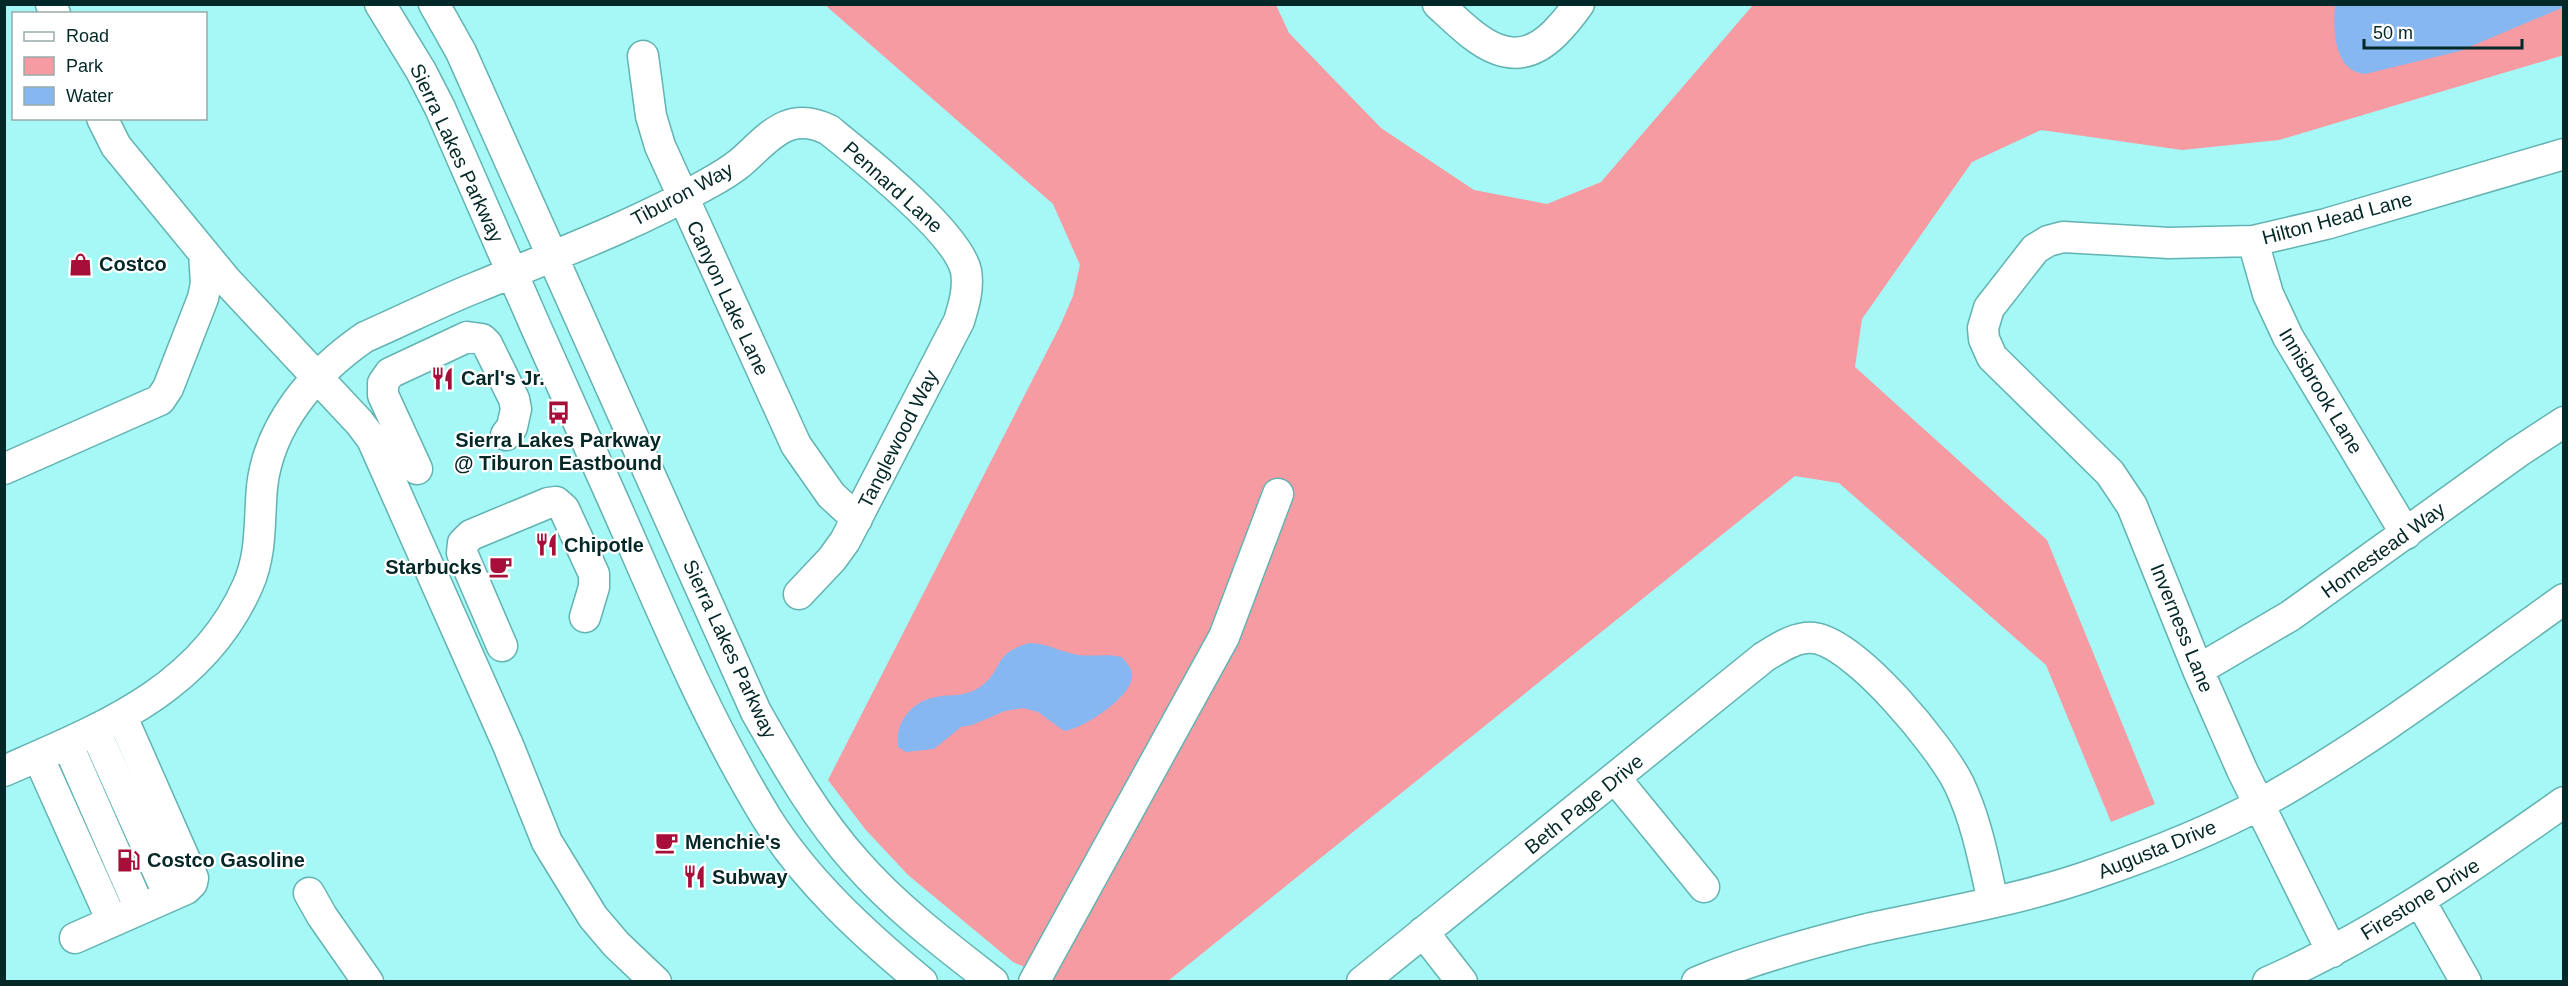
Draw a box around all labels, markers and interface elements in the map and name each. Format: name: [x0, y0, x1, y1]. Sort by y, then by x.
legend: [12, 12, 207, 120]
scale bar: [2364, 12, 2522, 50]
text: 50 m: [2373, 23, 2413, 43]
text: Road: [66, 26, 109, 46]
text: Park: [66, 56, 104, 76]
street label: Sierra Lakes Parkway: [406, 60, 508, 246]
text: Water: [66, 86, 113, 106]
street label: Pennard Lane: [839, 137, 947, 237]
street label: Tiburon Way: [627, 158, 737, 230]
street label: Hilton Head Lane: [2260, 187, 2414, 249]
street label: Canyon Lake Lane: [683, 217, 773, 379]
shop icon: Costco: [68, 251, 94, 277]
place label: Costco: [99, 253, 167, 275]
street label: Innisbrook Lane: [2275, 324, 2367, 458]
restaurant icon: Carl's Jr.: [430, 365, 456, 391]
street label: Tanglewood Way: [854, 366, 942, 512]
place label: Carl's Jr.: [461, 367, 545, 389]
bus stop icon: Sierra Lakes Parkway @ Tiburon Eastbound: [545, 399, 571, 425]
place label: Sierra Lakes Parkway @ Tiburon Eastbound: [454, 429, 662, 474]
street label: Homestead Way: [2317, 498, 2449, 602]
restaurant icon: Chipotle: [533, 532, 559, 558]
place label: Chipotle: [564, 534, 644, 556]
cafe icon: Starbucks: [487, 554, 513, 580]
place label: Starbucks: [385, 556, 482, 578]
street label: Sierra Lakes Parkway: [679, 556, 781, 742]
street label: Inverness Lane: [2146, 560, 2218, 696]
street label: Beth Page Drive: [1520, 750, 1648, 858]
street label: Augusta Drive: [2095, 815, 2219, 883]
cafe icon: Menchie's: [654, 829, 680, 855]
place label: Menchie's: [685, 831, 781, 853]
fuel station icon: Costco Gasoline: [116, 847, 142, 873]
place label: Costco Gasoline: [147, 849, 305, 871]
street label: Firestone Drive: [2357, 854, 2483, 944]
restaurant icon: Subway: [681, 864, 707, 890]
place label: Subway: [712, 866, 788, 888]

